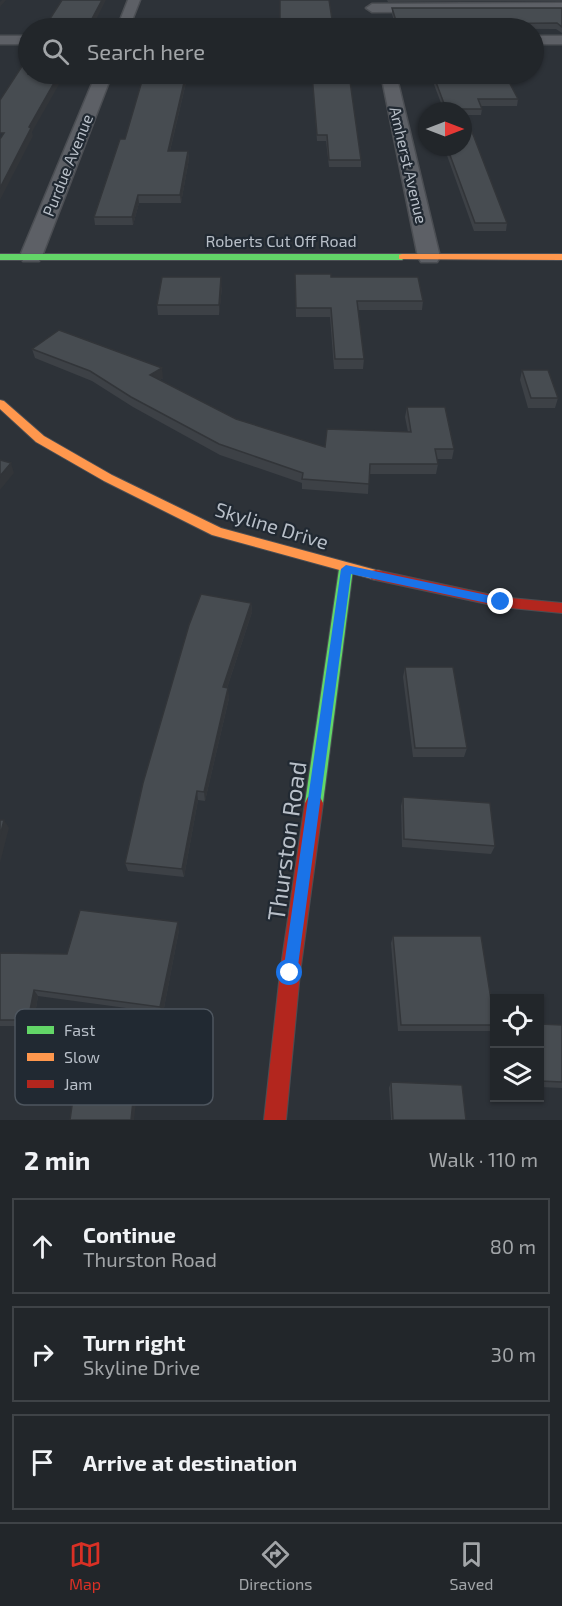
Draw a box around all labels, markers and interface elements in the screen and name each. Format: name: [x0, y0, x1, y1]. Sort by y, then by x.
search box: [18, 18, 544, 84]
icon: search: [39, 35, 72, 68]
text: Search here: [87, 38, 205, 64]
north arrow: [418, 102, 472, 156]
street label: Amherst Avenue: [386, 105, 432, 225]
street label: Purdue Avenue: [38, 111, 96, 219]
street label: Roberts Cut Off Road: [205, 231, 357, 250]
street label: Skyline Drive: [212, 496, 332, 554]
route end: [487, 588, 513, 614]
street label: Thurston Road: [260, 759, 312, 923]
route start: [276, 959, 302, 985]
map controls: [490, 994, 544, 1102]
button: locate: [490, 994, 544, 1048]
legend: [15, 1009, 213, 1105]
text: Fast: [64, 1020, 95, 1039]
text: Slow: [64, 1047, 100, 1066]
button: layers: [490, 1048, 544, 1102]
text: Jam: [64, 1074, 92, 1093]
text: 2 min: [24, 1144, 90, 1175]
text: Walk · 110 m: [429, 1147, 538, 1171]
text: Continue: [83, 1221, 176, 1247]
icon: ahead: [26, 1230, 59, 1263]
text: 80 m: [490, 1234, 536, 1258]
text: Thurston Road: [83, 1247, 217, 1271]
text: Turn right: [83, 1329, 185, 1355]
icon: right: [26, 1338, 59, 1371]
text: 30 m: [491, 1342, 536, 1366]
text: Skyline Drive: [83, 1355, 200, 1379]
icon: arrive: [26, 1446, 59, 1479]
text: Arrive at destination: [83, 1449, 297, 1475]
tab: Map: [69, 1538, 102, 1593]
tab: Directions: [239, 1538, 312, 1593]
tab: Saved: [450, 1538, 493, 1593]

